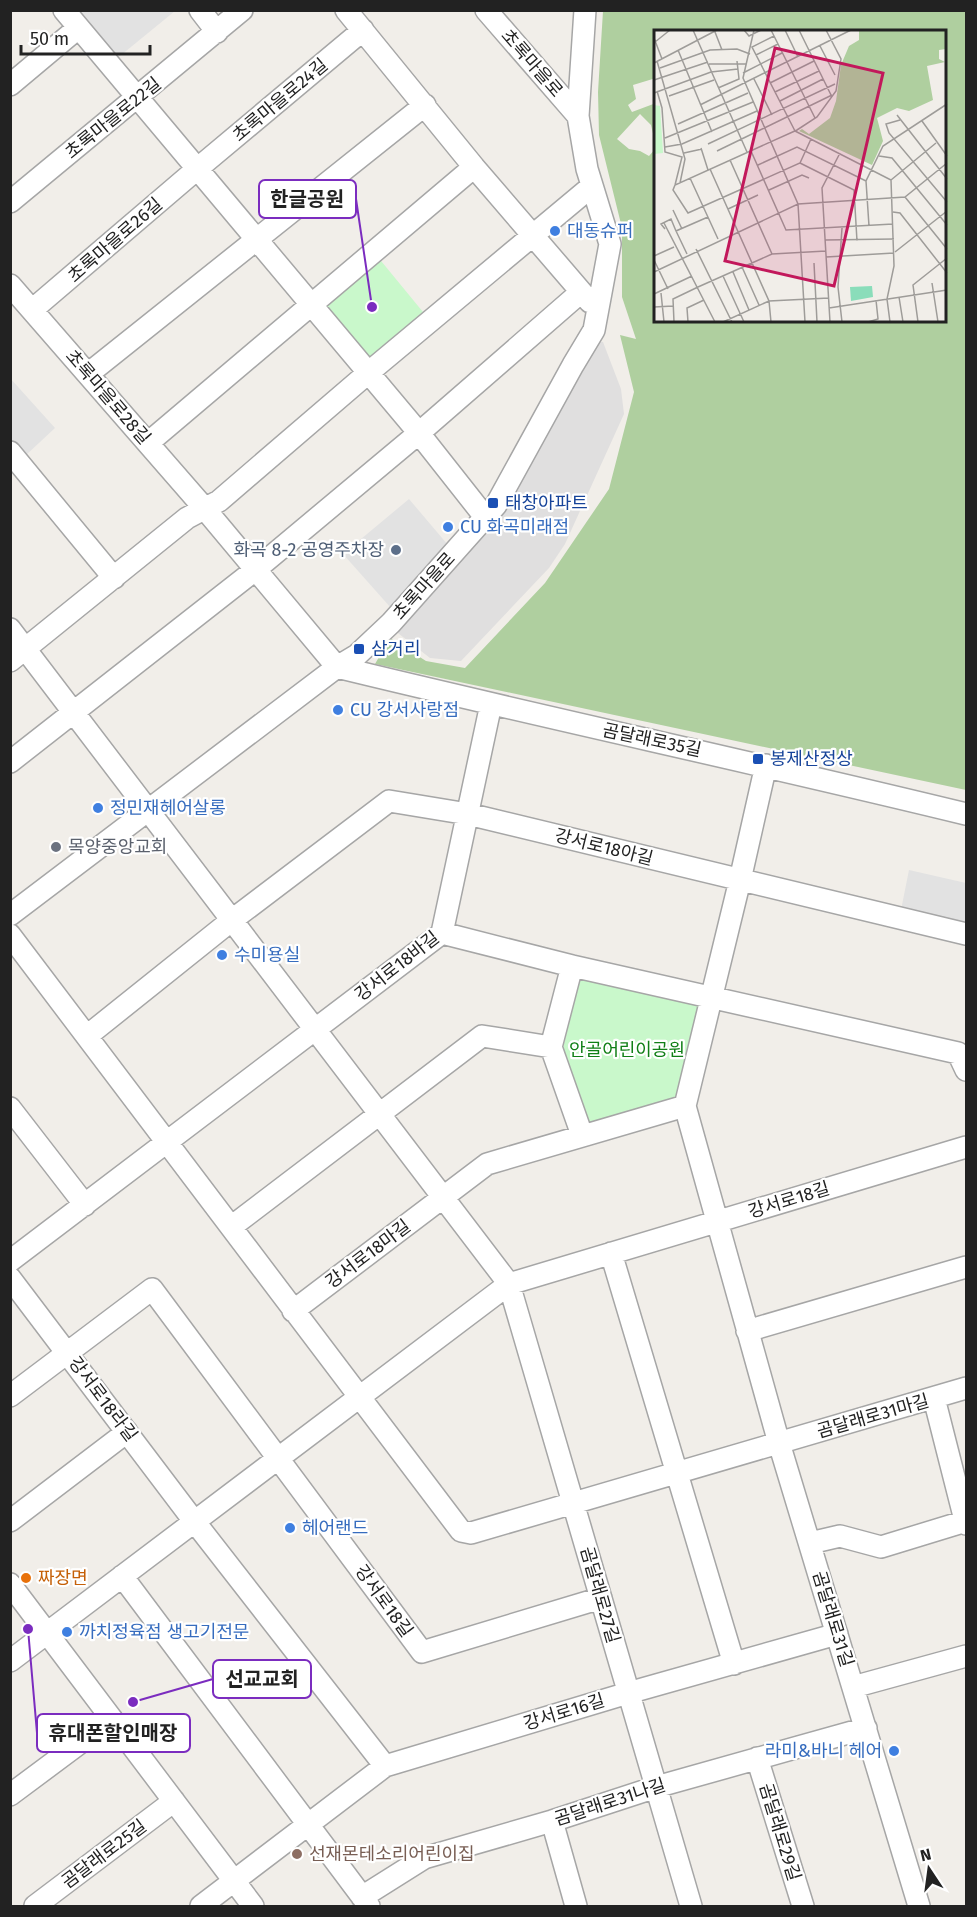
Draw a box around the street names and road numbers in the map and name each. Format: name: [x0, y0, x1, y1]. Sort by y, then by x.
street label: 초록마을로: [497, 25, 567, 101]
street label: 초록마을로24길: [228, 54, 332, 146]
street label: 초록마을로22길: [61, 73, 165, 163]
street label: 초록마을로26길: [63, 193, 167, 287]
street label: 초록마을로28길: [61, 345, 155, 449]
street label: 초록마을로: [388, 548, 460, 624]
street label: 곰달래로35길: [600, 719, 704, 761]
street label: 강서로18아길: [553, 824, 655, 870]
street label: 강서로18바길: [351, 926, 443, 1006]
street label: 강서로18길: [746, 1177, 832, 1223]
street label: 강서로18마길: [321, 1215, 415, 1293]
street label: 강서로18라길: [64, 1352, 142, 1446]
street label: 곰달래로31마길: [814, 1389, 932, 1443]
street label: 곰달래로27길: [576, 1544, 624, 1646]
street label: 강서로18길: [350, 1561, 418, 1641]
street label: 곰달래로31길: [808, 1568, 858, 1670]
street label: 강서로16길: [521, 1689, 607, 1735]
street label: 곰달래로31나길: [552, 1774, 668, 1830]
street label: 곰달래로29길: [755, 1780, 805, 1884]
street label: 곰달래로25길: [57, 1815, 151, 1893]

